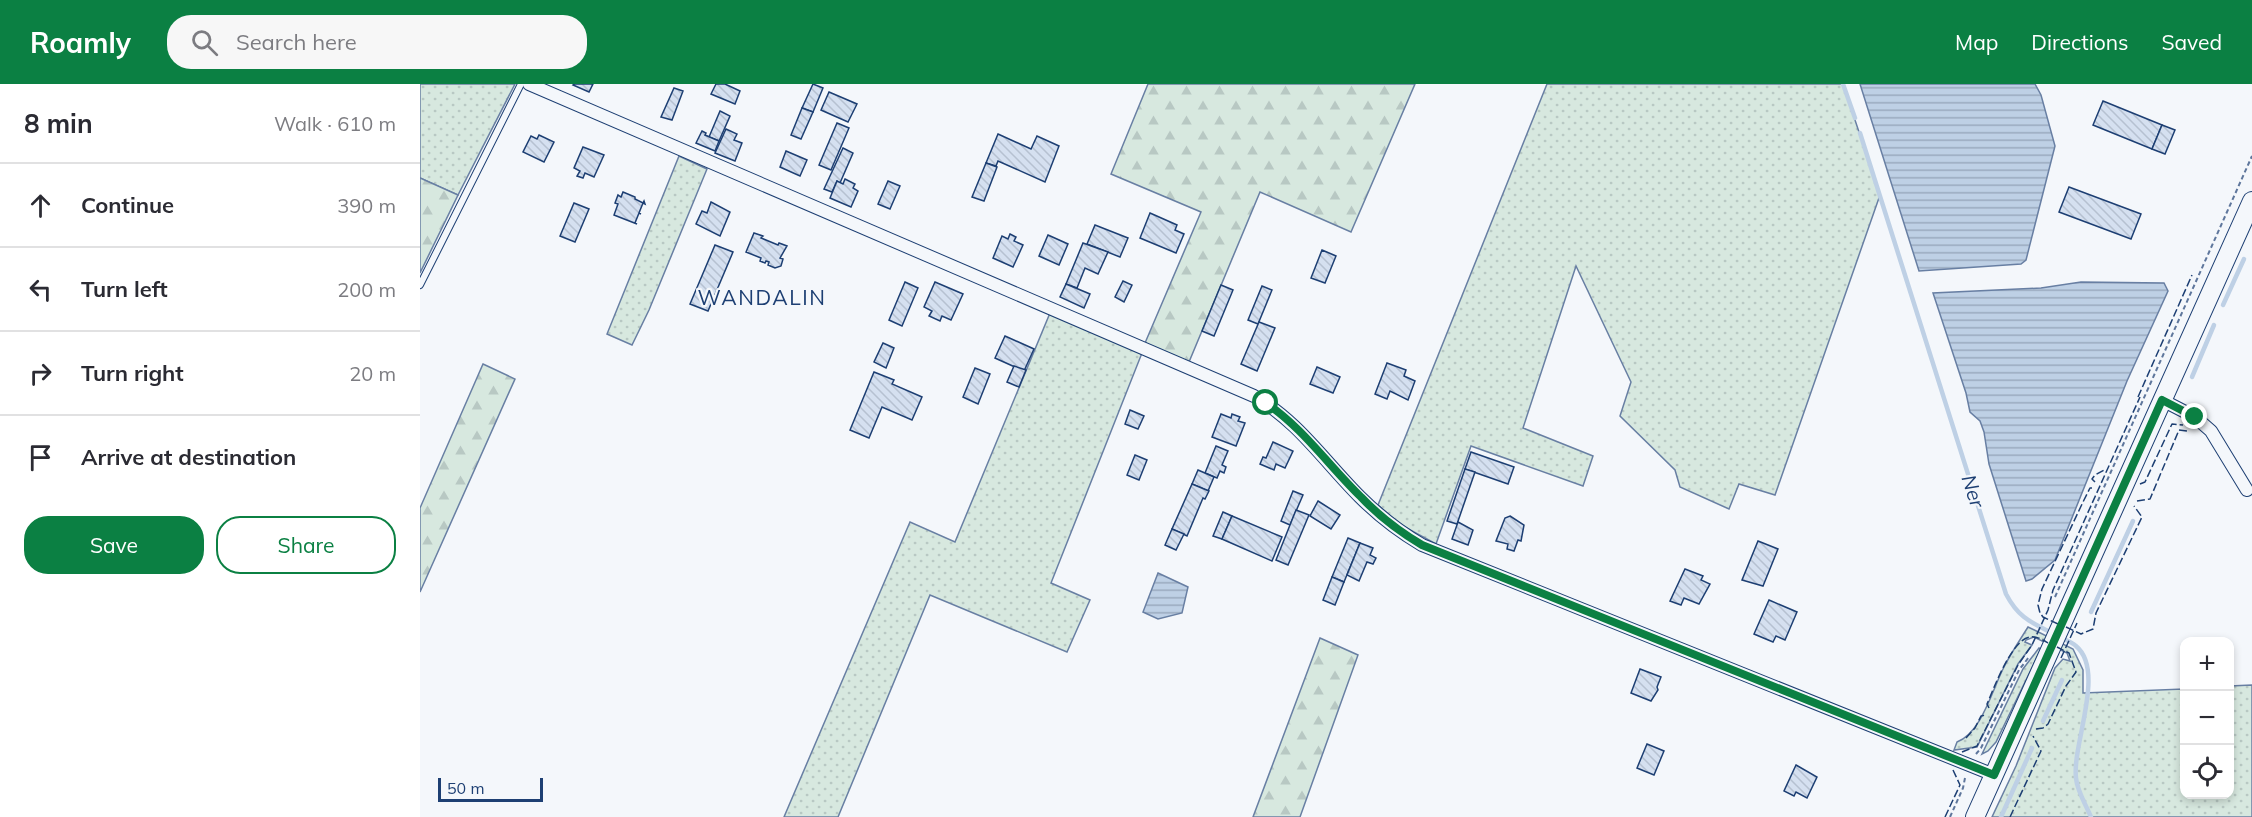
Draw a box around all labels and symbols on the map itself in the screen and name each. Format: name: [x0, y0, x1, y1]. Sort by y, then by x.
district label: WANDALIN: [698, 284, 826, 310]
route start: [1252, 389, 1278, 415]
route end: [2181, 403, 2207, 429]
water label: Ner: [1956, 471, 1991, 511]
scale bar: [438, 775, 543, 802]

